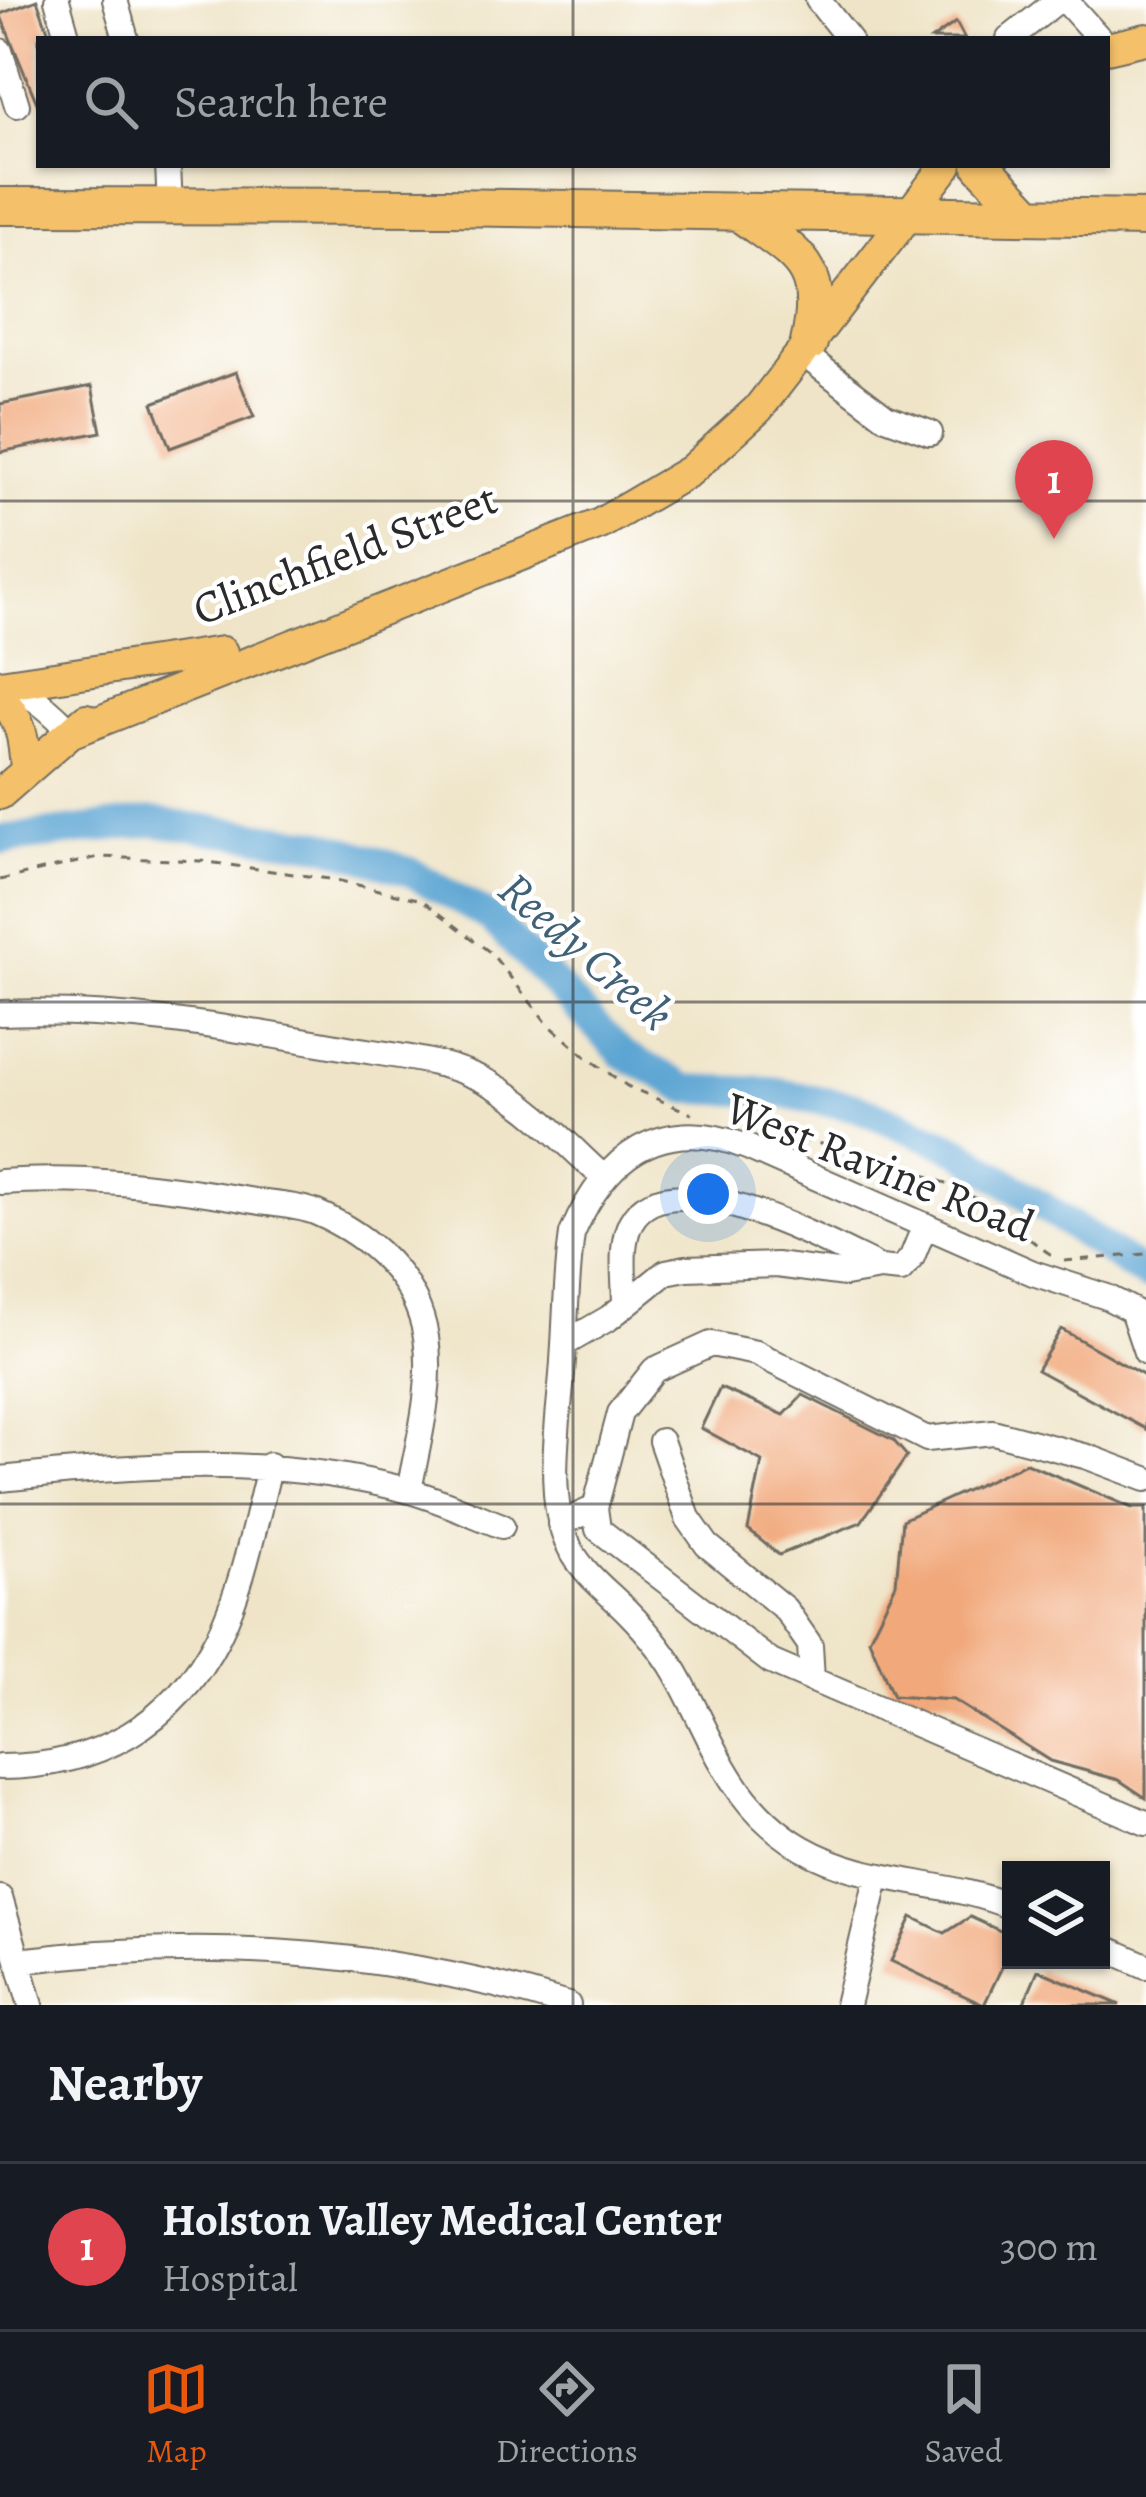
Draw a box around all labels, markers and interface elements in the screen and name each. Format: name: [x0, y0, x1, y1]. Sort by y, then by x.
search box: [36, 36, 1110, 168]
icon: search: [78, 69, 144, 135]
text: Search here: [174, 71, 388, 133]
pin: 1: [1015, 440, 1093, 539]
street label: Clinchfield Street: [184, 468, 506, 640]
water label: Reedy Creek: [484, 856, 688, 1046]
street label: West Ravine Road: [716, 1077, 1044, 1257]
your location: [678, 1164, 738, 1224]
map controls: [1002, 1861, 1110, 1969]
button: layers: [1002, 1861, 1110, 1969]
text: Nearby: [48, 2048, 202, 2118]
text: Holston Valley Medical Center: [162, 2189, 722, 2251]
text: 1: [80, 2220, 94, 2273]
text: 300 m: [1000, 2220, 1098, 2273]
text: Hospital: [162, 2251, 298, 2304]
tab: Map: [143, 2356, 209, 2473]
tab: Directions: [496, 2356, 638, 2473]
tab: Saved: [924, 2356, 1003, 2473]

